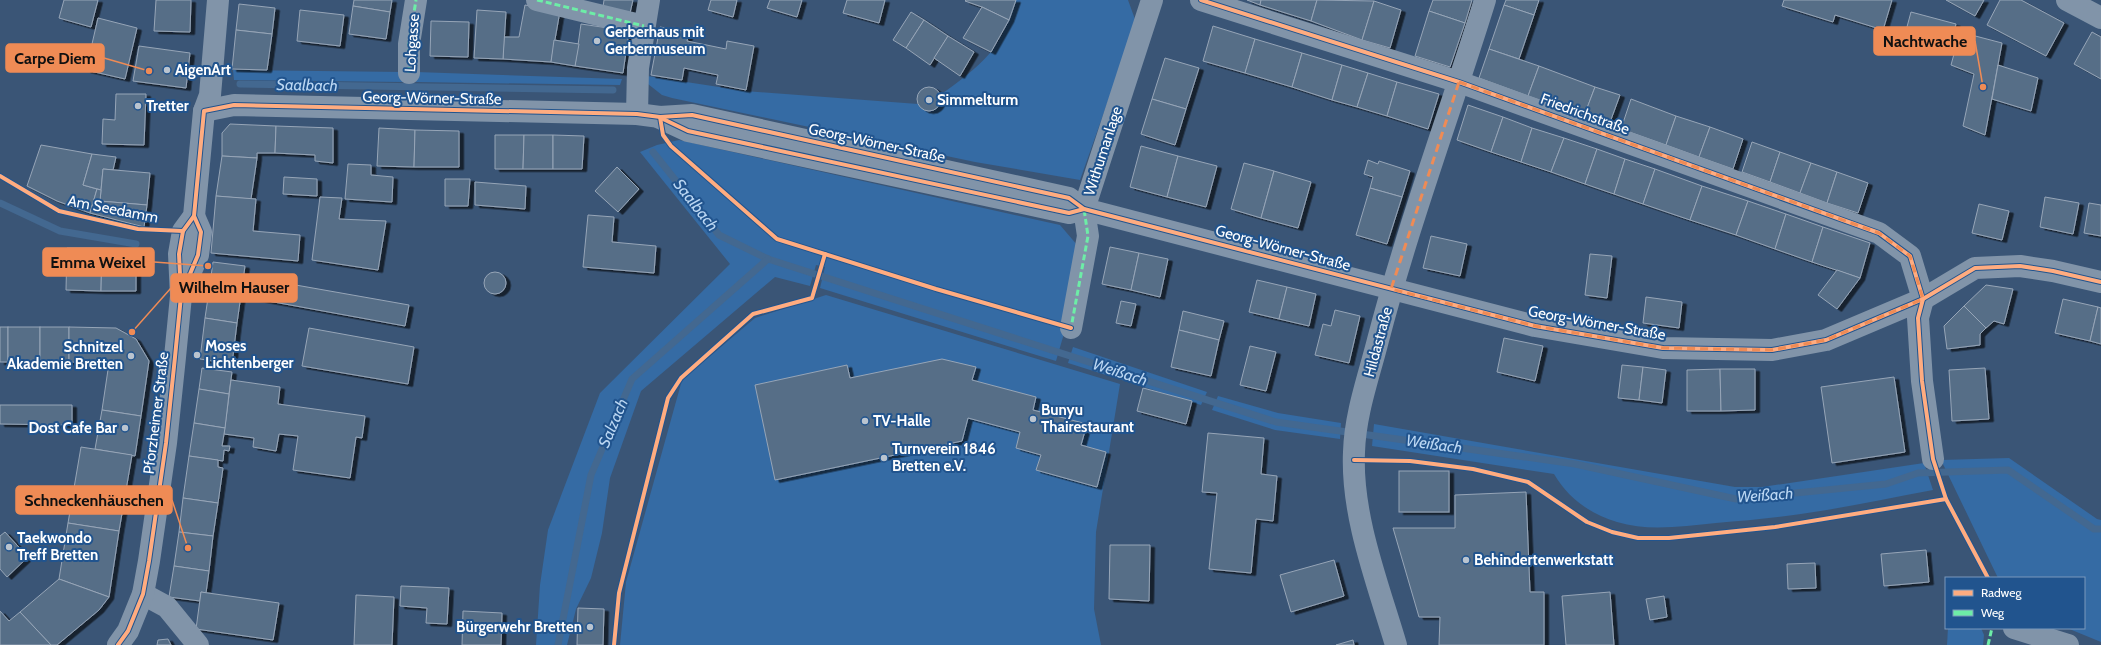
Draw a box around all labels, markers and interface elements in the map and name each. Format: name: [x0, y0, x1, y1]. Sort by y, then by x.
street label: Lohgasse: [401, 13, 423, 73]
place label: Gerberhaus mit Gerbermuseum: [605, 23, 705, 58]
callout: Nachtwache: [1874, 27, 1975, 55]
text: Nachtwache: [1883, 32, 1967, 51]
marker: Gerberhaus mit Gerbermuseum: [592, 36, 602, 46]
callout: Carpe Diem: [6, 44, 104, 72]
text: Carpe Diem: [14, 49, 96, 68]
place label: AigenArt: [175, 61, 231, 79]
marker: AigenArt: [162, 65, 172, 75]
water label: Saalbach: [276, 75, 338, 95]
street label: Georg-Wörner-Straße: [362, 88, 502, 108]
street label: Friedrichstraße: [1538, 90, 1632, 139]
place label: Simmelturm: [937, 91, 1018, 109]
marker: Simmelturm: [924, 95, 934, 105]
place label: Tretter: [146, 97, 189, 115]
marker: Tretter: [133, 101, 143, 111]
street label: Withumanlage: [1080, 104, 1126, 198]
street label: Georg-Wörner-Straße: [807, 120, 947, 166]
water label: Saalbach: [670, 175, 722, 235]
street label: Am Seedamm: [66, 191, 160, 227]
street label: Georg-Wörner-Straße: [1213, 221, 1353, 275]
callout: Emma Weixel: [43, 248, 154, 276]
text: Emma Weixel: [50, 253, 146, 272]
callout: Wilhelm Hauser: [171, 274, 297, 302]
text: Wilhelm Hauser: [179, 278, 290, 297]
street label: Georg-Wörner-Straße: [1527, 302, 1667, 344]
street label: Hildastraße: [1360, 305, 1396, 379]
place label: Moses Lichtenberger: [205, 337, 294, 372]
place label: Schnitzel Akademie Bretten: [7, 338, 123, 373]
marker: Moses Lichtenberger: [192, 350, 202, 360]
marker: Schnitzel Akademie Bretten: [126, 351, 136, 361]
street label: Pforzheimer Straße: [140, 351, 172, 475]
water label: Weißach: [1090, 354, 1150, 390]
water label: Salzach: [594, 396, 632, 450]
place label: Bunyu Thairestaurant: [1041, 401, 1134, 436]
place label: TV-Halle: [873, 412, 931, 430]
marker: Bunyu Thairestaurant: [1028, 414, 1038, 424]
marker: TV-Halle: [860, 416, 870, 426]
place label: Dost Cafe Bar: [28, 419, 117, 437]
marker: Dost Cafe Bar: [120, 423, 130, 433]
water label: Weißach: [1405, 431, 1463, 457]
place label: Turnverein 1846 Bretten e.V.: [892, 440, 996, 475]
marker: Turnverein 1846 Bretten e.V.: [879, 453, 889, 463]
water label: Weißach: [1736, 484, 1794, 506]
callout: Schneckenhäuschen: [16, 486, 172, 514]
text: Schneckenhäuschen: [24, 491, 164, 510]
place label: Taekwondo Treff Bretten: [17, 529, 98, 564]
marker: Taekwondo Treff Bretten: [4, 542, 14, 552]
place label: Behindertenwerkstatt: [1474, 551, 1613, 569]
marker: Behindertenwerkstatt: [1461, 555, 1471, 565]
legend: [1945, 577, 2085, 629]
text: Radweg: [1981, 585, 2022, 600]
text: Weg: [1981, 605, 2005, 620]
place label: Bürgerwehr Bretten: [456, 618, 582, 636]
marker: Bürgerwehr Bretten: [585, 622, 595, 632]

